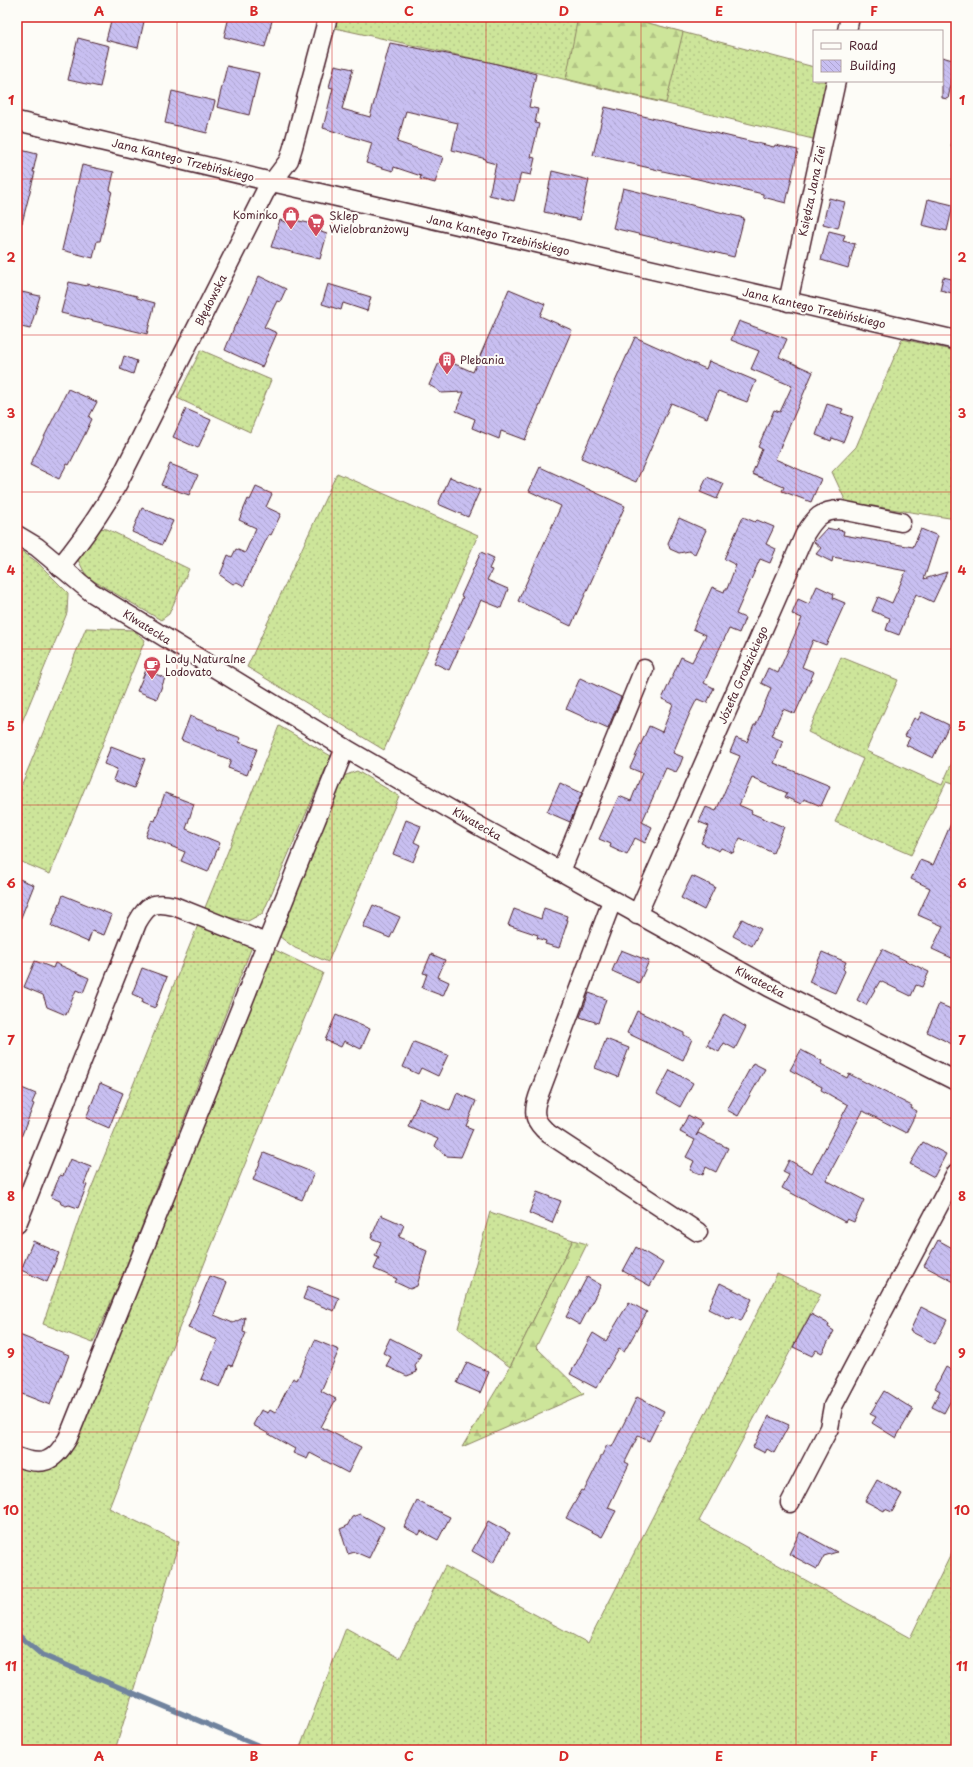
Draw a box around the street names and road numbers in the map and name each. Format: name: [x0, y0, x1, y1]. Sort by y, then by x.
street label: Jana Kantego Trzebińskiego: [110, 134, 256, 185]
street label: Księdza Jana Ziei: [794, 144, 829, 238]
street label: Jana Kantego Trzebińskiego: [425, 210, 571, 259]
street label: Błędowska: [190, 271, 231, 328]
street label: Jana Kantego Trzebińskiego: [741, 283, 887, 332]
street label: Klwatecka: [120, 605, 175, 648]
street label: Józefa Grodzickiego: [713, 623, 772, 727]
street label: Klwatecka: [450, 803, 505, 845]
street label: Klwatecka: [732, 961, 788, 1002]

